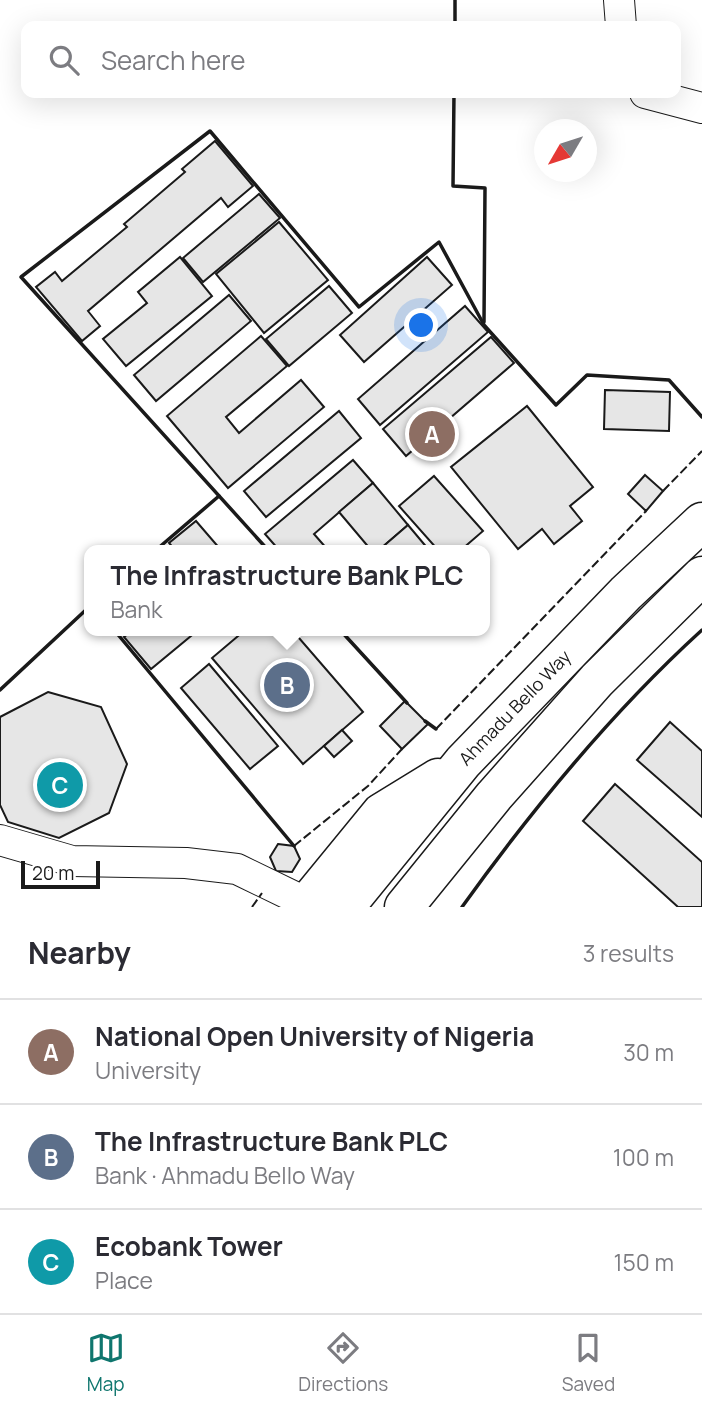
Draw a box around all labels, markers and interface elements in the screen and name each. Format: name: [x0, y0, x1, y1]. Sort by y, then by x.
search box: [21, 21, 681, 98]
icon: search: [45, 41, 83, 79]
text: Search here: [101, 42, 246, 78]
north arrow: [534, 119, 597, 182]
your location: [404, 308, 438, 342]
pin: A: [409, 408, 455, 460]
popup: [84, 545, 490, 636]
text: The Infrastructure Bank PLC: [110, 557, 464, 593]
text: Bank: [110, 593, 162, 625]
street label: Ahmadu Bello Way: [453, 644, 576, 770]
pin: B: [264, 659, 310, 711]
pin: C: [37, 759, 83, 811]
scale bar: [21, 858, 100, 890]
text: 20 m: [32, 860, 74, 886]
text: Nearby: [28, 932, 131, 973]
text: 3 results: [583, 937, 674, 969]
text: National Open University of Nigeria: [95, 1018, 534, 1054]
text: A: [43, 1036, 59, 1068]
text: 30 m: [623, 1036, 674, 1068]
text: University: [95, 1054, 201, 1086]
text: The Infrastructure Bank PLC: [95, 1123, 448, 1159]
text: B: [44, 1141, 58, 1173]
text: 100 m: [613, 1141, 674, 1173]
text: Bank · Ahmadu Bello Way: [95, 1159, 355, 1191]
text: Ecobank Tower: [95, 1228, 283, 1264]
text: C: [43, 1246, 60, 1278]
text: 150 m: [614, 1246, 674, 1278]
text: Place: [95, 1264, 153, 1296]
tab: Map: [87, 1329, 125, 1397]
tab: Directions: [298, 1329, 388, 1397]
tab: Saved: [562, 1329, 615, 1397]

